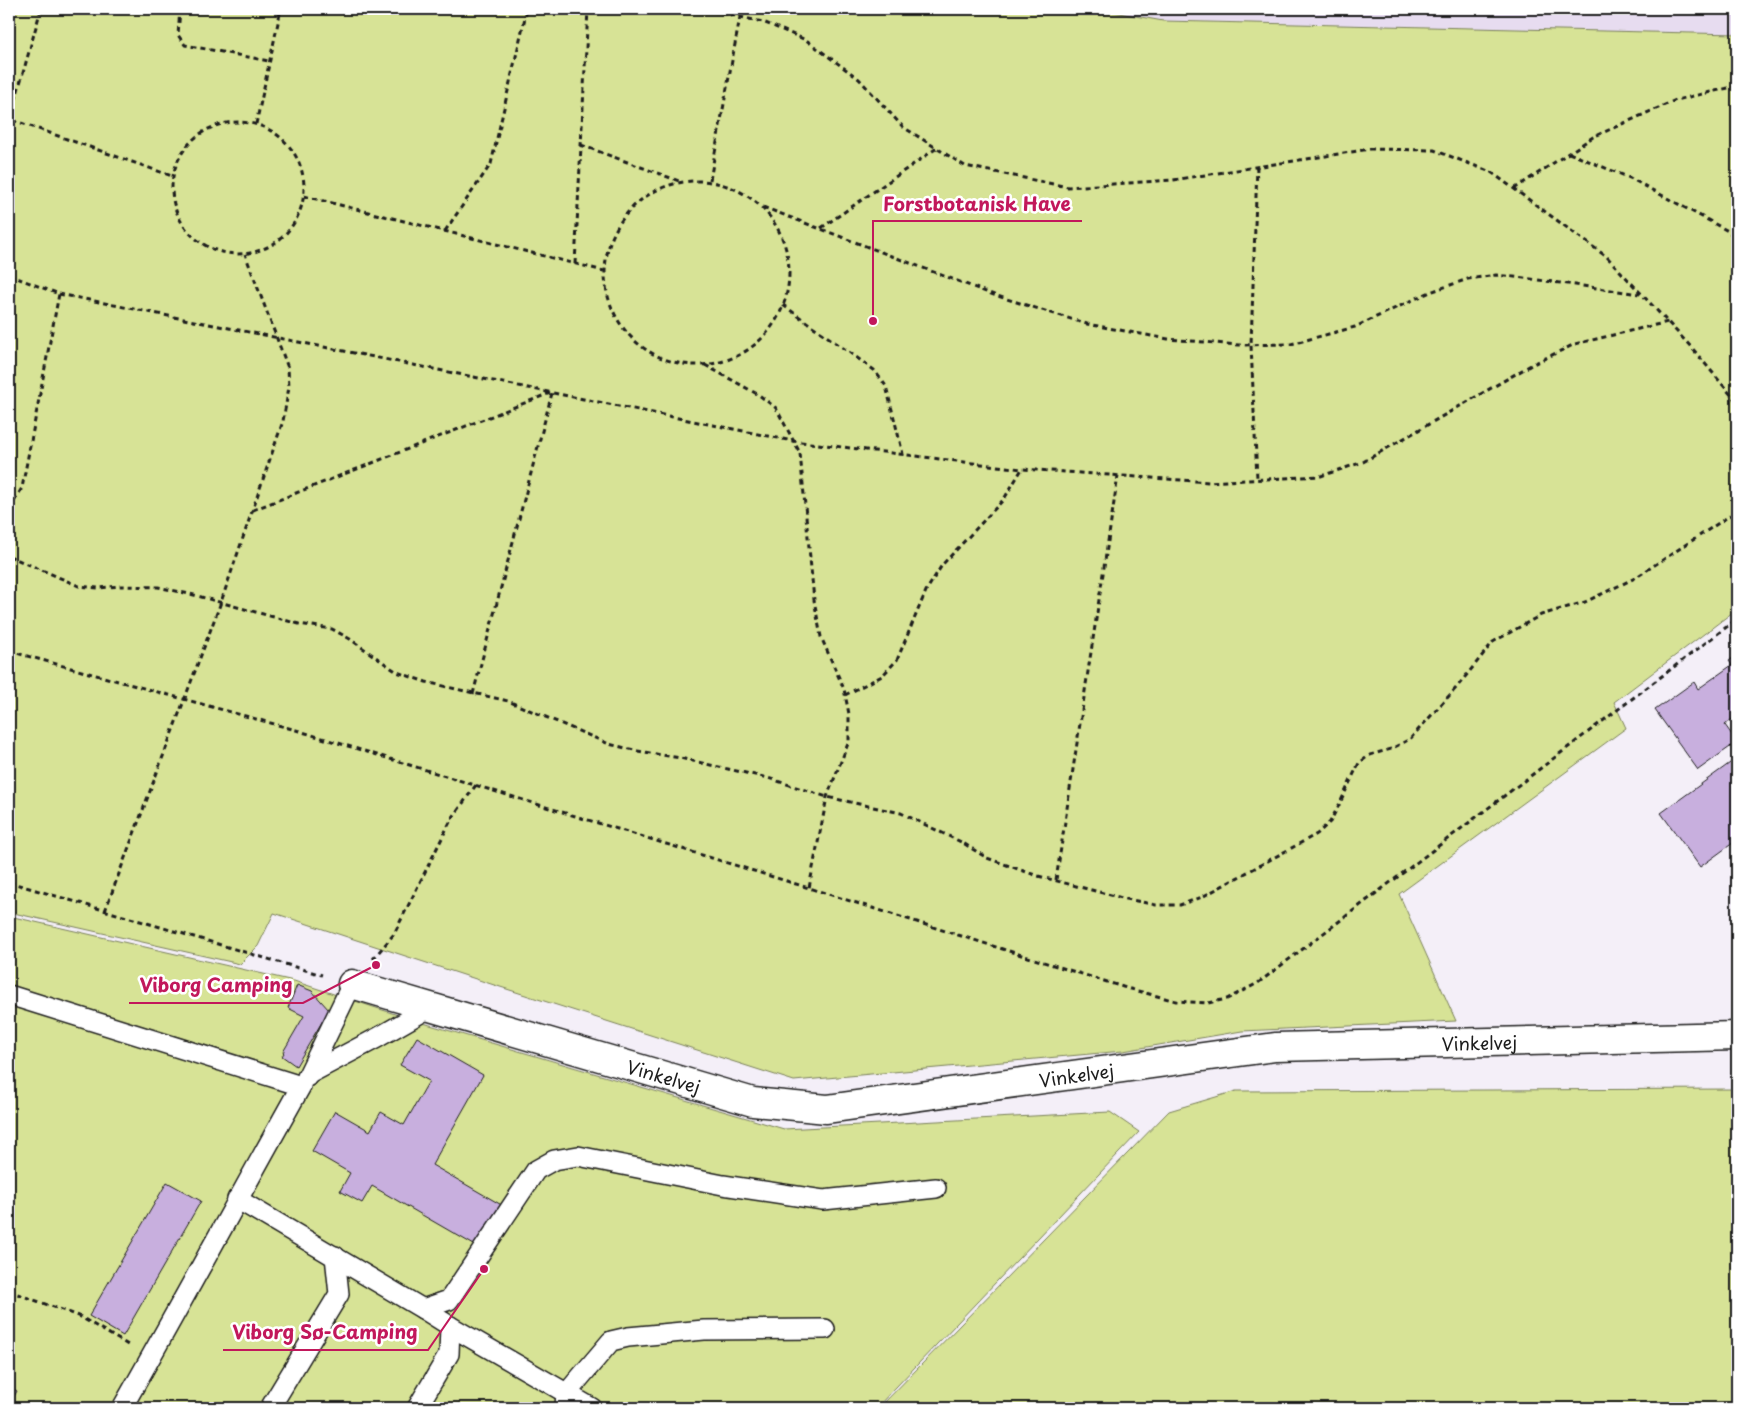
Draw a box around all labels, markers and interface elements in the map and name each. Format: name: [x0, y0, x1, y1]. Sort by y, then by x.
callout: Forstbotanisk Have: [873, 187, 1082, 221]
text: Forstbotanisk Have: [883, 189, 1071, 217]
callout: Viborg Camping: [129, 969, 303, 1003]
text: Viborg Camping: [139, 970, 293, 998]
street label: Vinkelvej: [1441, 1028, 1518, 1057]
street label: Vinkelvej: [624, 1052, 704, 1099]
street label: Vinkelvej: [1037, 1056, 1116, 1093]
callout: Viborg Sø-Camping: [223, 1316, 428, 1350]
text: Viborg Sø-Camping: [232, 1317, 418, 1345]

